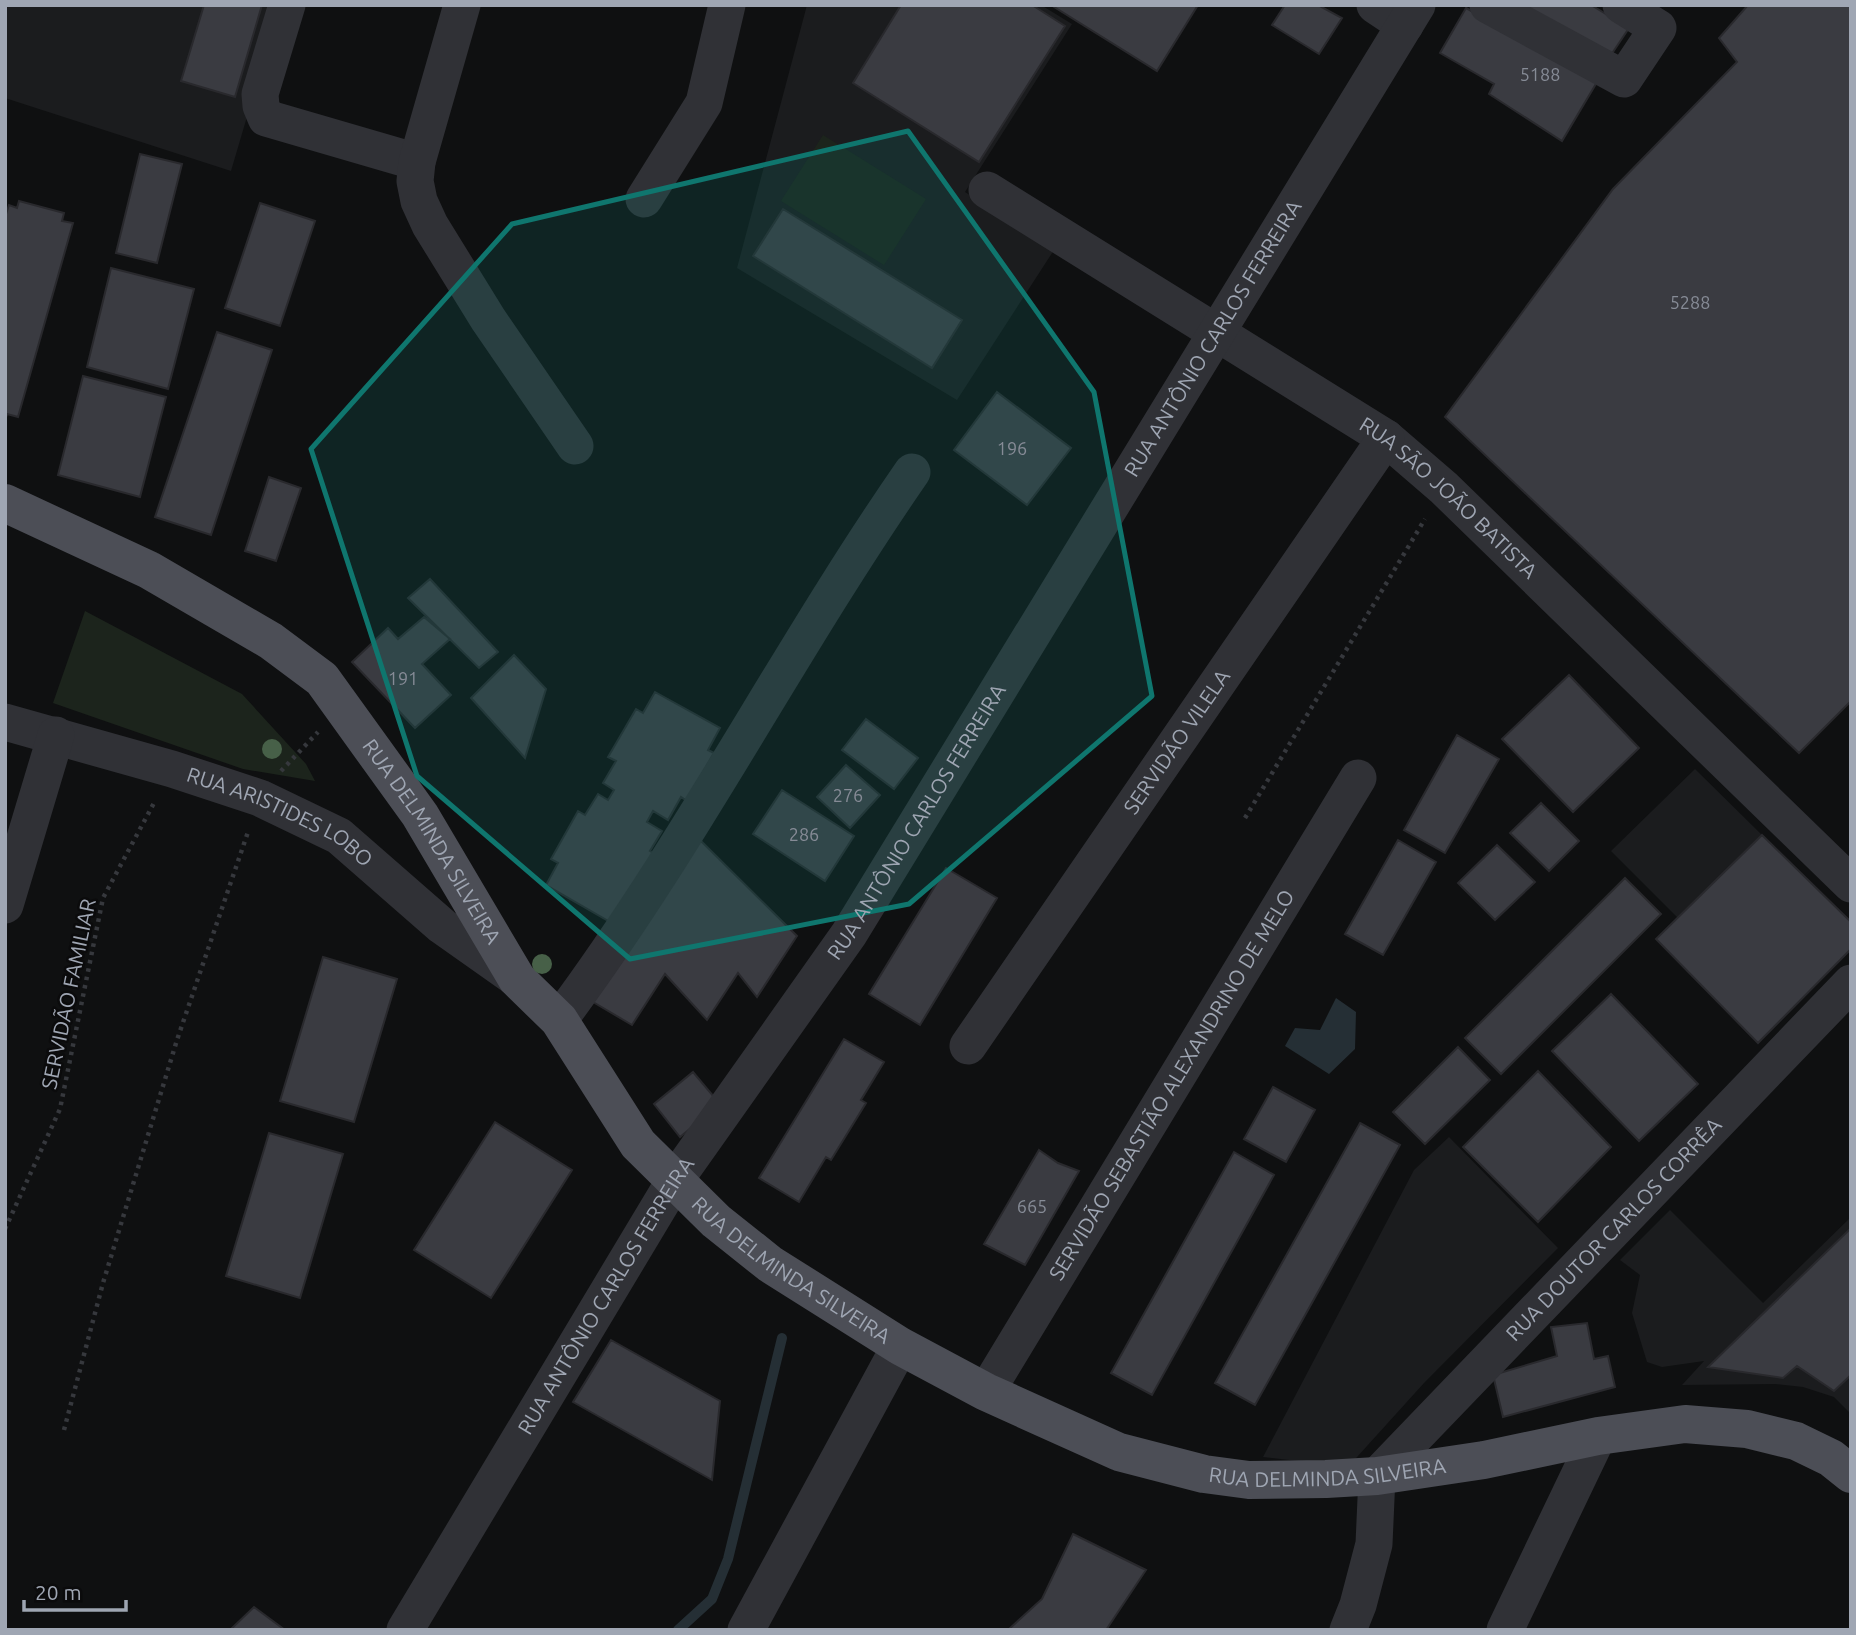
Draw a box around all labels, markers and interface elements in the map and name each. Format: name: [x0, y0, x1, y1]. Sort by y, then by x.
house number: 5188: [1520, 64, 1560, 84]
street label: RUA ANTÔNIO CARLOS FERREIRA: [1119, 195, 1306, 481]
house number: 5288: [1670, 292, 1710, 312]
street label: RUA SÃO JOÃO BATISTA: [1356, 412, 1543, 583]
house number: 196: [997, 438, 1027, 458]
street label: SERVIDÃO VILELA: [1118, 664, 1234, 818]
house number: 191: [388, 668, 418, 688]
street label: RUA ANTÔNIO CARLOS FERREIRA: [822, 679, 1010, 964]
street label: RUA DELMINDA SILVEIRA: [358, 734, 507, 948]
street label: RUA ARISTIDES LOBO: [184, 762, 378, 871]
house number: 276: [833, 785, 863, 805]
house number: 286: [789, 824, 819, 844]
street label: SERVIDÃO SEBASTIÃO ALEXANDRINO DE MELO: [1044, 885, 1299, 1284]
street label: SERVIDÃO FAMILIAR: [36, 896, 100, 1091]
street label: RUA DOUTOR CARLOS CORRÊA: [1501, 1112, 1726, 1345]
street label: RUA ANTÔNIO CARLOS FERREIRA: [512, 1152, 699, 1438]
street label: RUA DELMINDA SILVEIRA: [688, 1191, 896, 1348]
house number: 665: [1017, 1196, 1047, 1216]
street label: RUA DELMINDA SILVEIRA: [1207, 1453, 1448, 1491]
scale bar: [24, 1568, 126, 1612]
text: 20 m: [35, 1580, 82, 1604]

